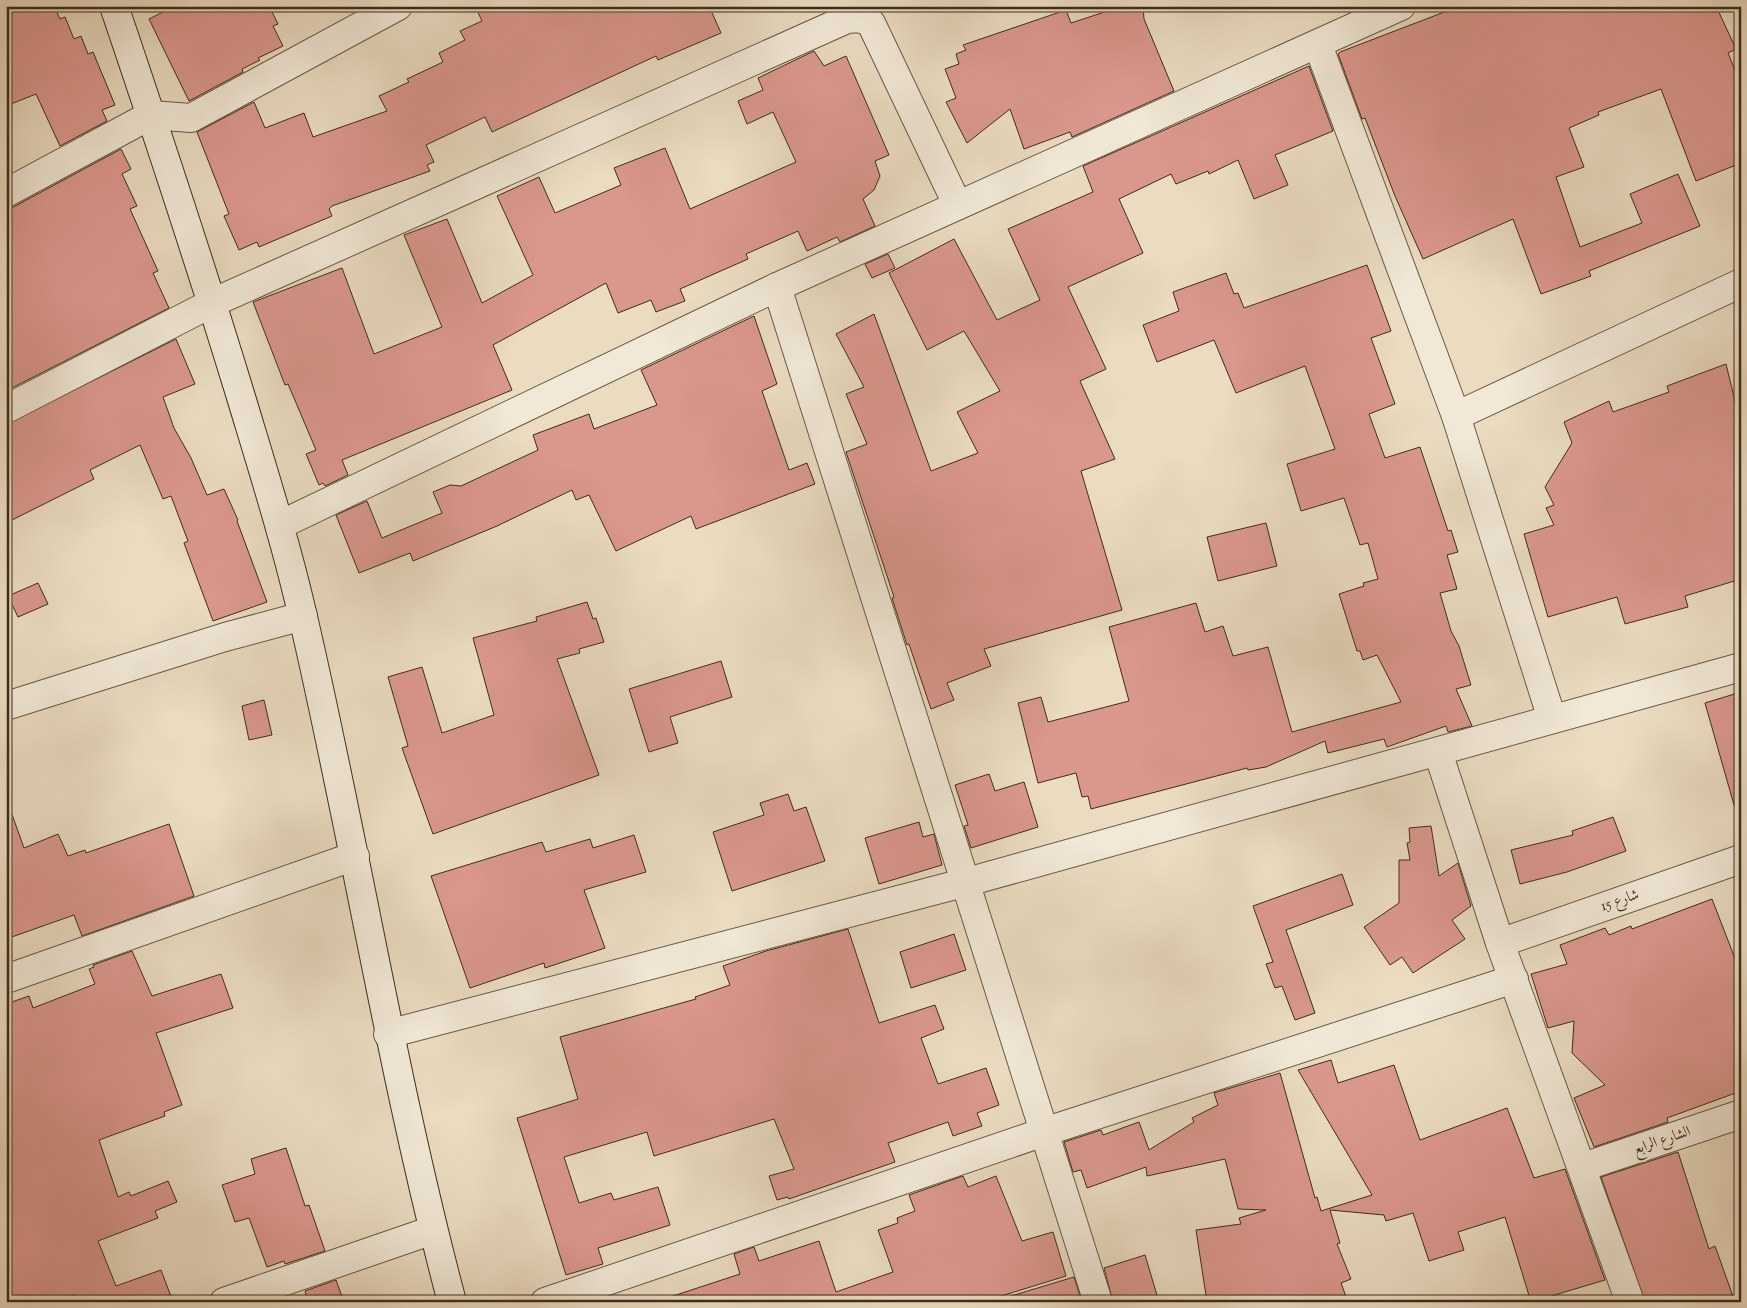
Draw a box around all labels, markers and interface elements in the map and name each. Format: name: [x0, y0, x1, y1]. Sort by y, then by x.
street label: شارع 15: [1598, 885, 1642, 918]
street label: الشارع الرابع: [1630, 1121, 1694, 1163]

